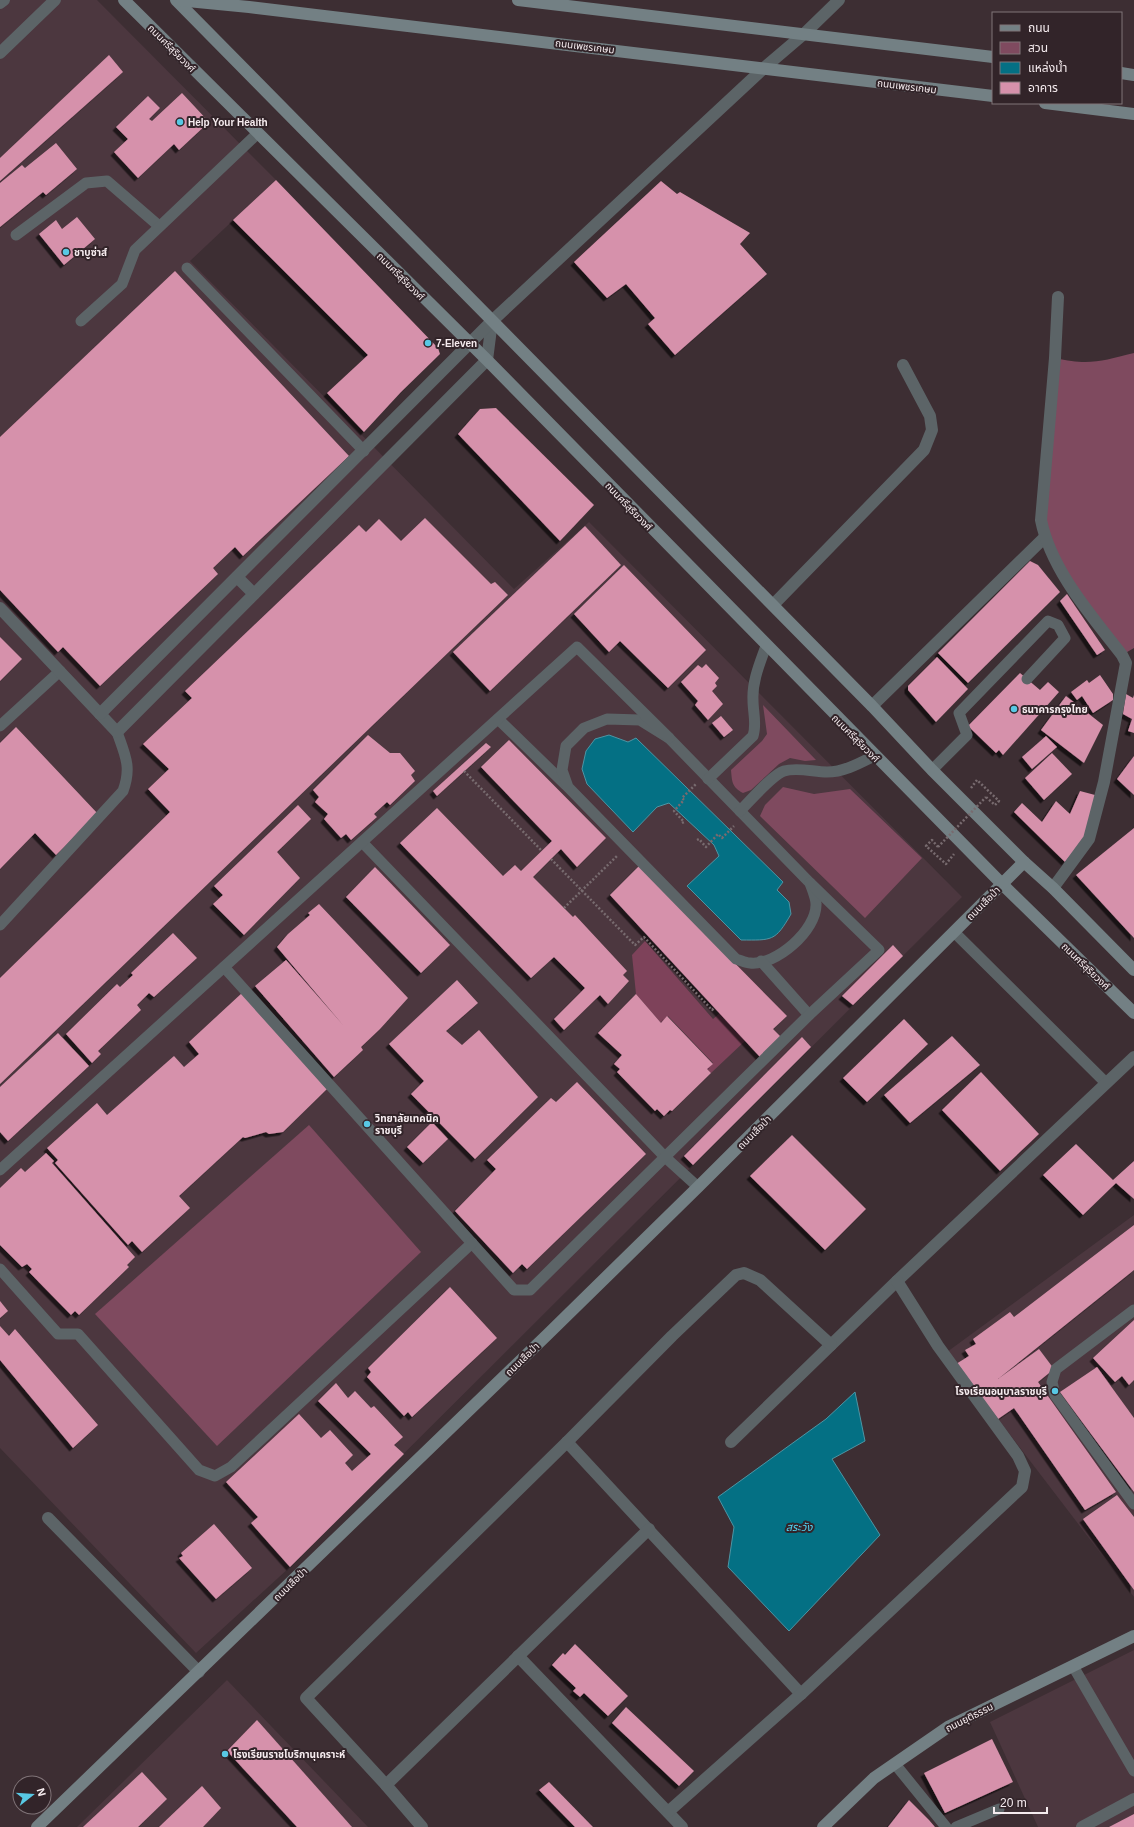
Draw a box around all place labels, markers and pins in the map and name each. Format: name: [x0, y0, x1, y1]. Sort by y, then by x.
marker: Help Your Health: [175, 117, 185, 127]
place label: Help Your Health: [188, 117, 268, 128]
place label: ชาบูซ่าส์: [74, 246, 107, 259]
marker: ชาบูซ่าส์: [61, 247, 71, 257]
marker: 7-Eleven: [423, 338, 433, 348]
place label: 7-Eleven: [436, 338, 477, 349]
marker: ธนาคารกรุงไทย: [1009, 704, 1019, 714]
place label: ธนาคารกรุงไทย: [1022, 704, 1088, 716]
place label: วิทยาลัยเทคนิค ราชบุรี: [374, 1113, 439, 1137]
marker: วิทยาลัยเทคนิค ราชบุรี: [362, 1119, 372, 1129]
place label: โรงเรียนอนุบาลราชบุรี: [955, 1386, 1047, 1398]
marker: โรงเรียนอนุบาลราชบุรี: [1050, 1386, 1060, 1396]
marker: โรงเรียนราชโบริกานุเคราะห์: [220, 1749, 230, 1759]
place label: โรงเรียนราชโบริกานุเคราะห์: [233, 1749, 345, 1761]

